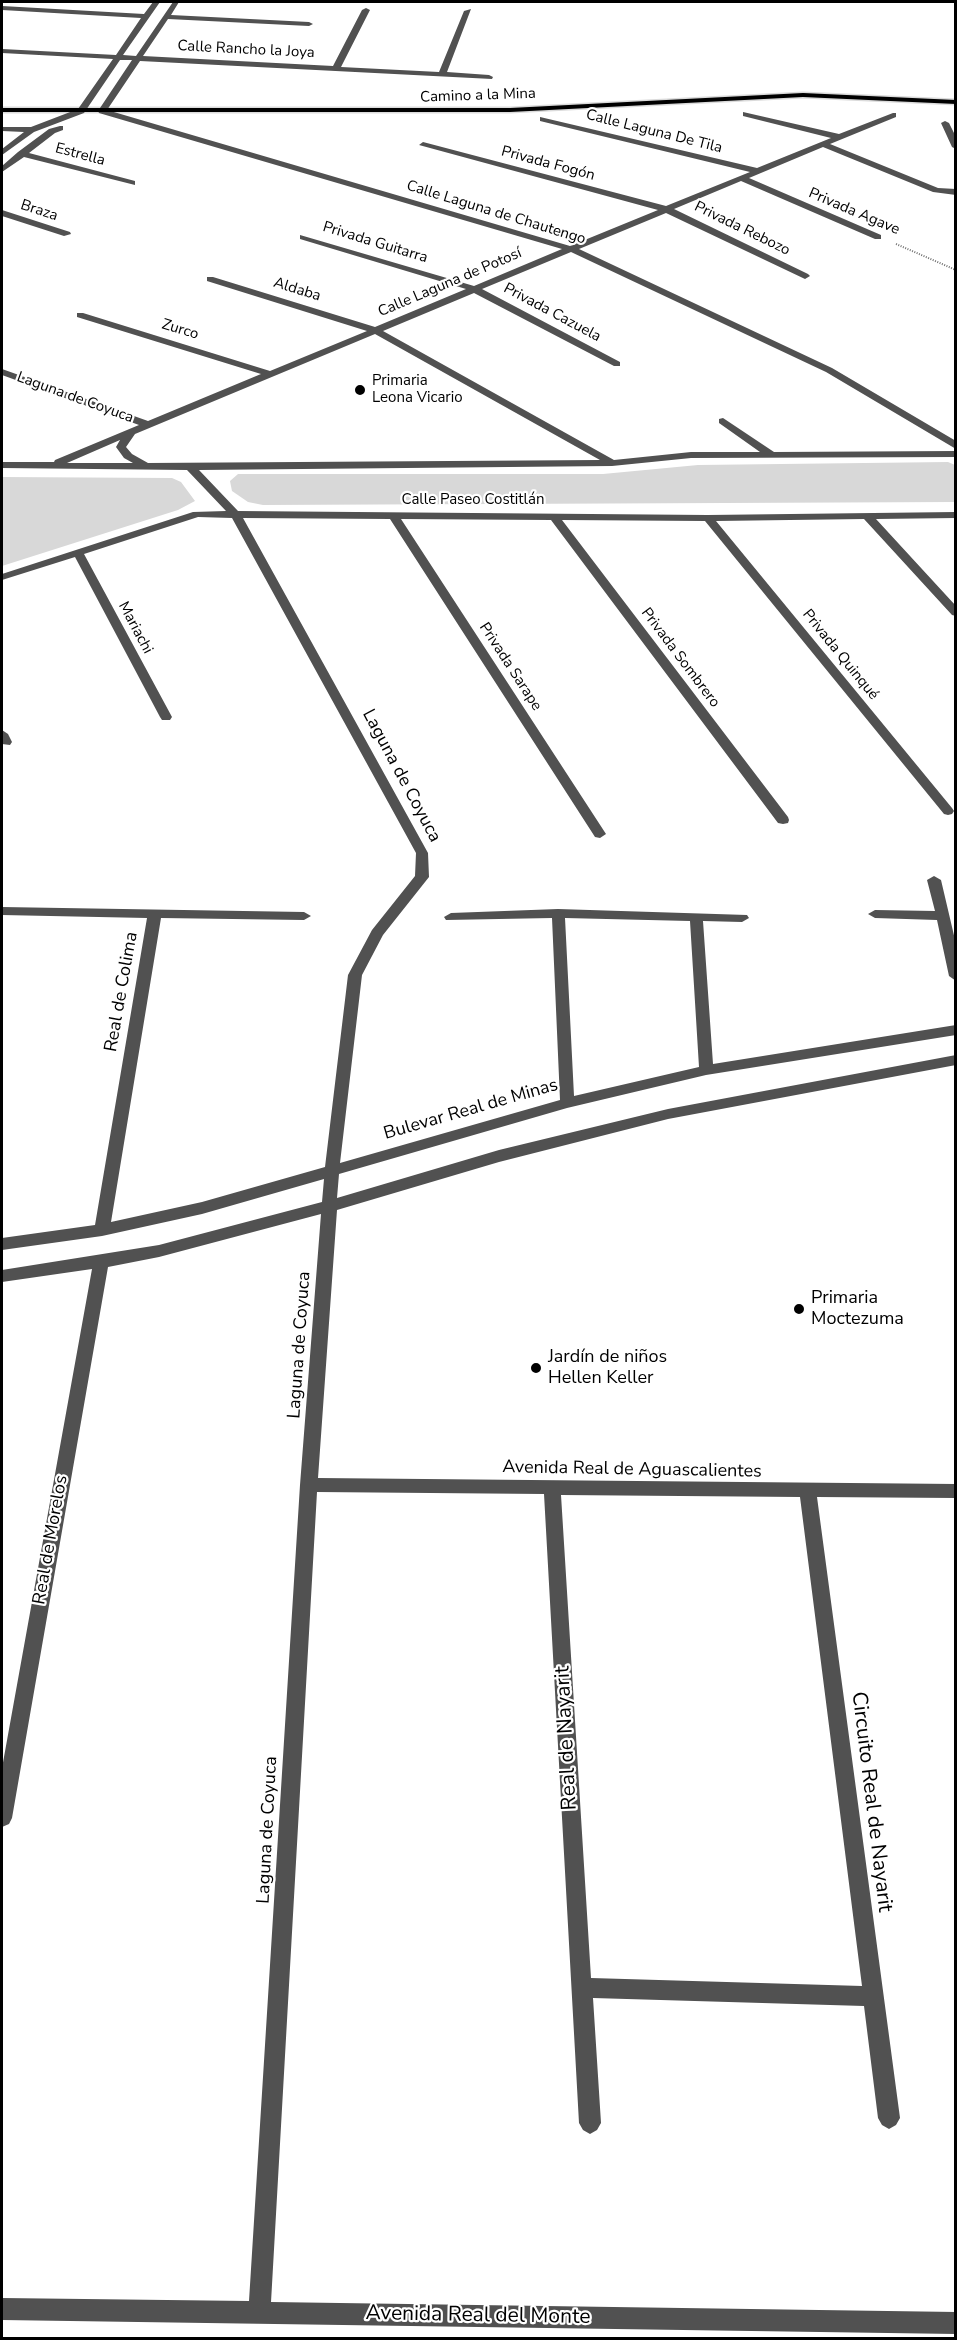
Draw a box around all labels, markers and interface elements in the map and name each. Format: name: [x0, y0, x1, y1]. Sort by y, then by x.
street label: Calle Rancho la Joya: [177, 37, 315, 63]
street label: Camino a la Mina: [420, 85, 536, 107]
street label: Calle Laguna De Tila: [584, 106, 724, 158]
street label: Estrella: [53, 140, 107, 170]
street label: Privada Fogón: [499, 143, 597, 185]
street label: Calle Laguna de Chautengo: [404, 177, 588, 249]
street label: Privada Agave: [806, 185, 902, 239]
street label: Braza: [18, 197, 60, 225]
street label: Privada Rebozo: [691, 198, 793, 260]
street label: Privada Guitarra: [320, 218, 430, 268]
street label: Calle Laguna de Potosí: [375, 245, 525, 321]
street label: Aldaba: [271, 274, 323, 306]
street label: Privada Cazuela: [500, 280, 604, 346]
street label: Zurco: [159, 316, 201, 344]
street label: Laguna de Coyuca: [14, 369, 136, 427]
place label: Primaria Leona Vicario: [372, 372, 463, 407]
marker: Primaria Leona Vicario: [353, 383, 367, 397]
street label: Calle Paseo Costitlán: [402, 491, 544, 509]
street label: Mariachi: [114, 599, 156, 657]
street label: Privada Sombrero: [637, 605, 723, 711]
street label: Privada Quinqué: [798, 606, 882, 704]
street label: Privada Sarape: [475, 620, 545, 714]
street label: Laguna de Coyuca: [357, 706, 445, 846]
street label: Real de Colima: [101, 930, 143, 1054]
street label: Bulevar Real de Minas: [381, 1075, 561, 1145]
street label: Laguna de Coyuca: [284, 1271, 316, 1419]
place label: Primaria Moctezuma: [811, 1288, 904, 1330]
marker: Primaria Moctezuma: [792, 1302, 806, 1316]
place label: Jardín de niños Hellen Keller: [548, 1347, 667, 1390]
marker: Jardín de niños Hellen Keller: [529, 1361, 543, 1375]
street label: Avenida Real de Aguascalientes: [502, 1457, 762, 1483]
street label: Real de Morelos: [29, 1474, 73, 1606]
street label: Real de Nayarit: [551, 1665, 583, 1811]
street label: Circuito Real de Nayarit: [845, 1690, 897, 1914]
street label: Laguna de Coyuca: [253, 1756, 283, 1904]
street label: Avenida Real del Monte: [365, 2301, 591, 2331]

